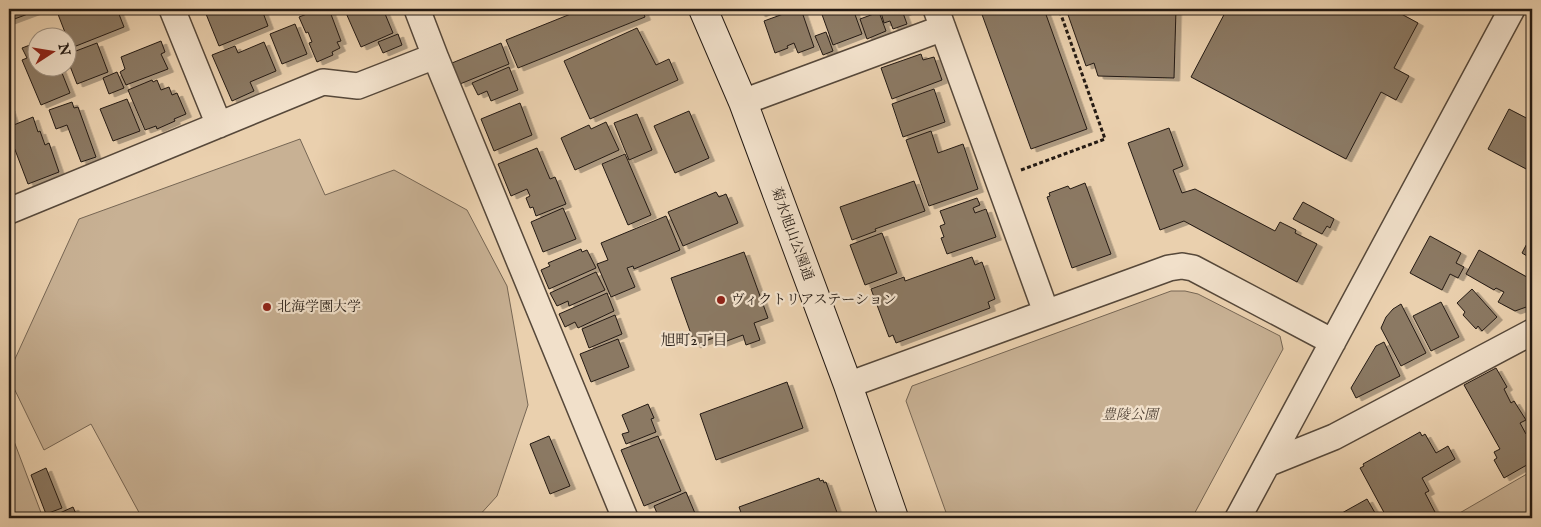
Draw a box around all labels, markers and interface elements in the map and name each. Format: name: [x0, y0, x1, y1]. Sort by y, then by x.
north arrow: [28, 28, 78, 78]
text: N: [53, 41, 74, 57]
street label: 菊水旭山公園通: [767, 185, 817, 283]
place label: ヴィクトリアステーション: [731, 291, 897, 309]
marker: ヴィクトリアステーション: [715, 294, 727, 306]
place label: 北海学園大学: [277, 298, 361, 316]
marker: 北海学園大学: [261, 301, 273, 313]
district label: 旭町2丁目: [660, 331, 728, 350]
park label: 豊陵公園: [1102, 406, 1160, 424]

